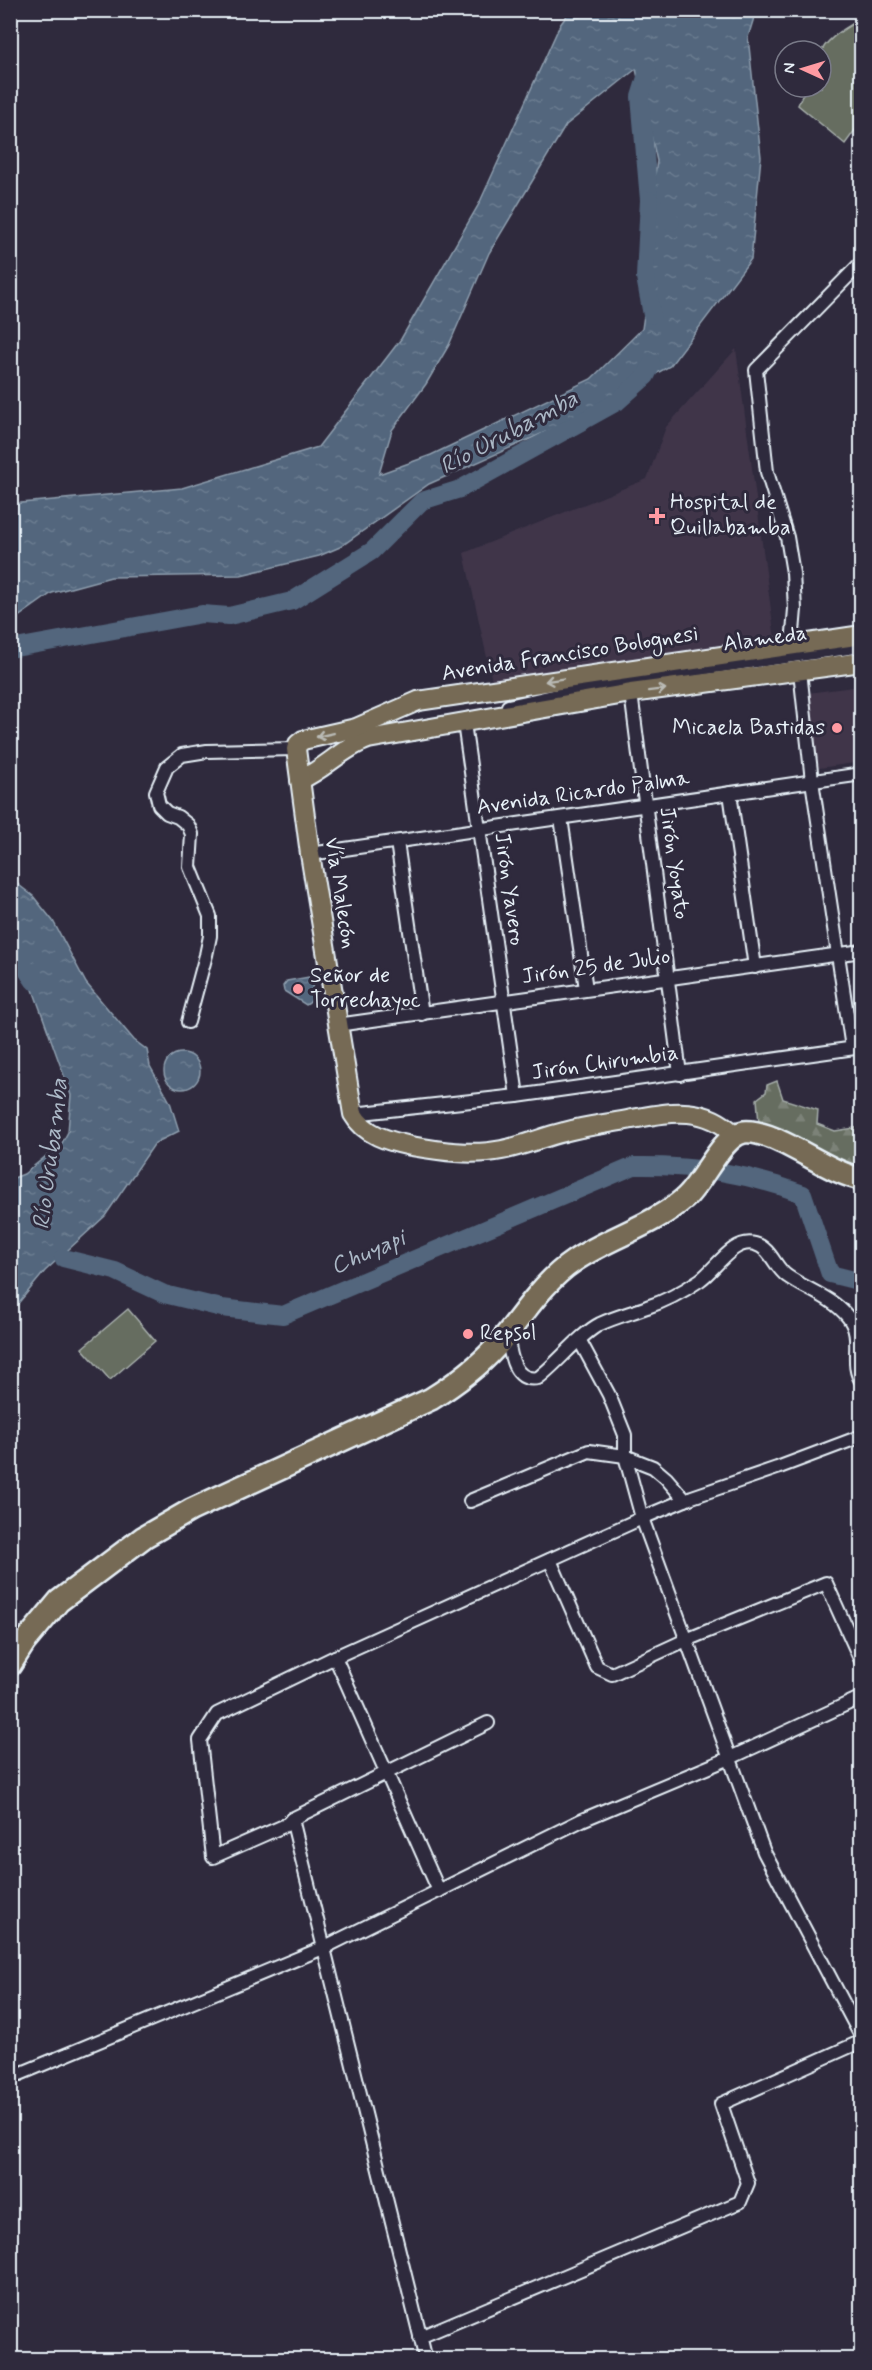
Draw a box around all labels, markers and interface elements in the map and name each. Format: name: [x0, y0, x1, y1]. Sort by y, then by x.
north arrow: [773, 39, 833, 99]
text: N: [779, 62, 800, 74]
water label: Río Urubamba: [435, 384, 584, 482]
place label: Hospital de Quillabamba: [670, 489, 791, 542]
marker: Hospital de Quillabamba: [648, 507, 666, 525]
street label: Alameda: [721, 619, 809, 659]
street label: Avenida Francisco Bolognesi: [440, 620, 701, 691]
one-way arrow: [545, 675, 565, 686]
one-way arrow: [647, 684, 667, 695]
place label: Micaela Bastidas: [672, 714, 825, 742]
marker: Micaela Bastidas: [830, 721, 844, 735]
one-way arrow: [316, 729, 335, 741]
street label: Avenida Ricardo Palma: [475, 764, 692, 822]
street label: Jirón Yoyato: [652, 805, 696, 921]
street label: Jirón Yavero: [487, 831, 531, 947]
street label: Vía Malecón: [317, 835, 363, 951]
street label: Jirón 25 de Julio: [520, 943, 672, 991]
place label: Señor de Torrechayoc: [310, 962, 421, 1015]
marker: Señor de Torrechayoc: [291, 982, 305, 996]
street label: Jirón Chirumbia: [530, 1039, 680, 1087]
water label: Río Urubamba: [26, 1076, 76, 1231]
water label: Chuyapi: [326, 1222, 413, 1283]
place label: Repsol: [480, 1320, 536, 1348]
marker: Repsol: [461, 1327, 475, 1341]

